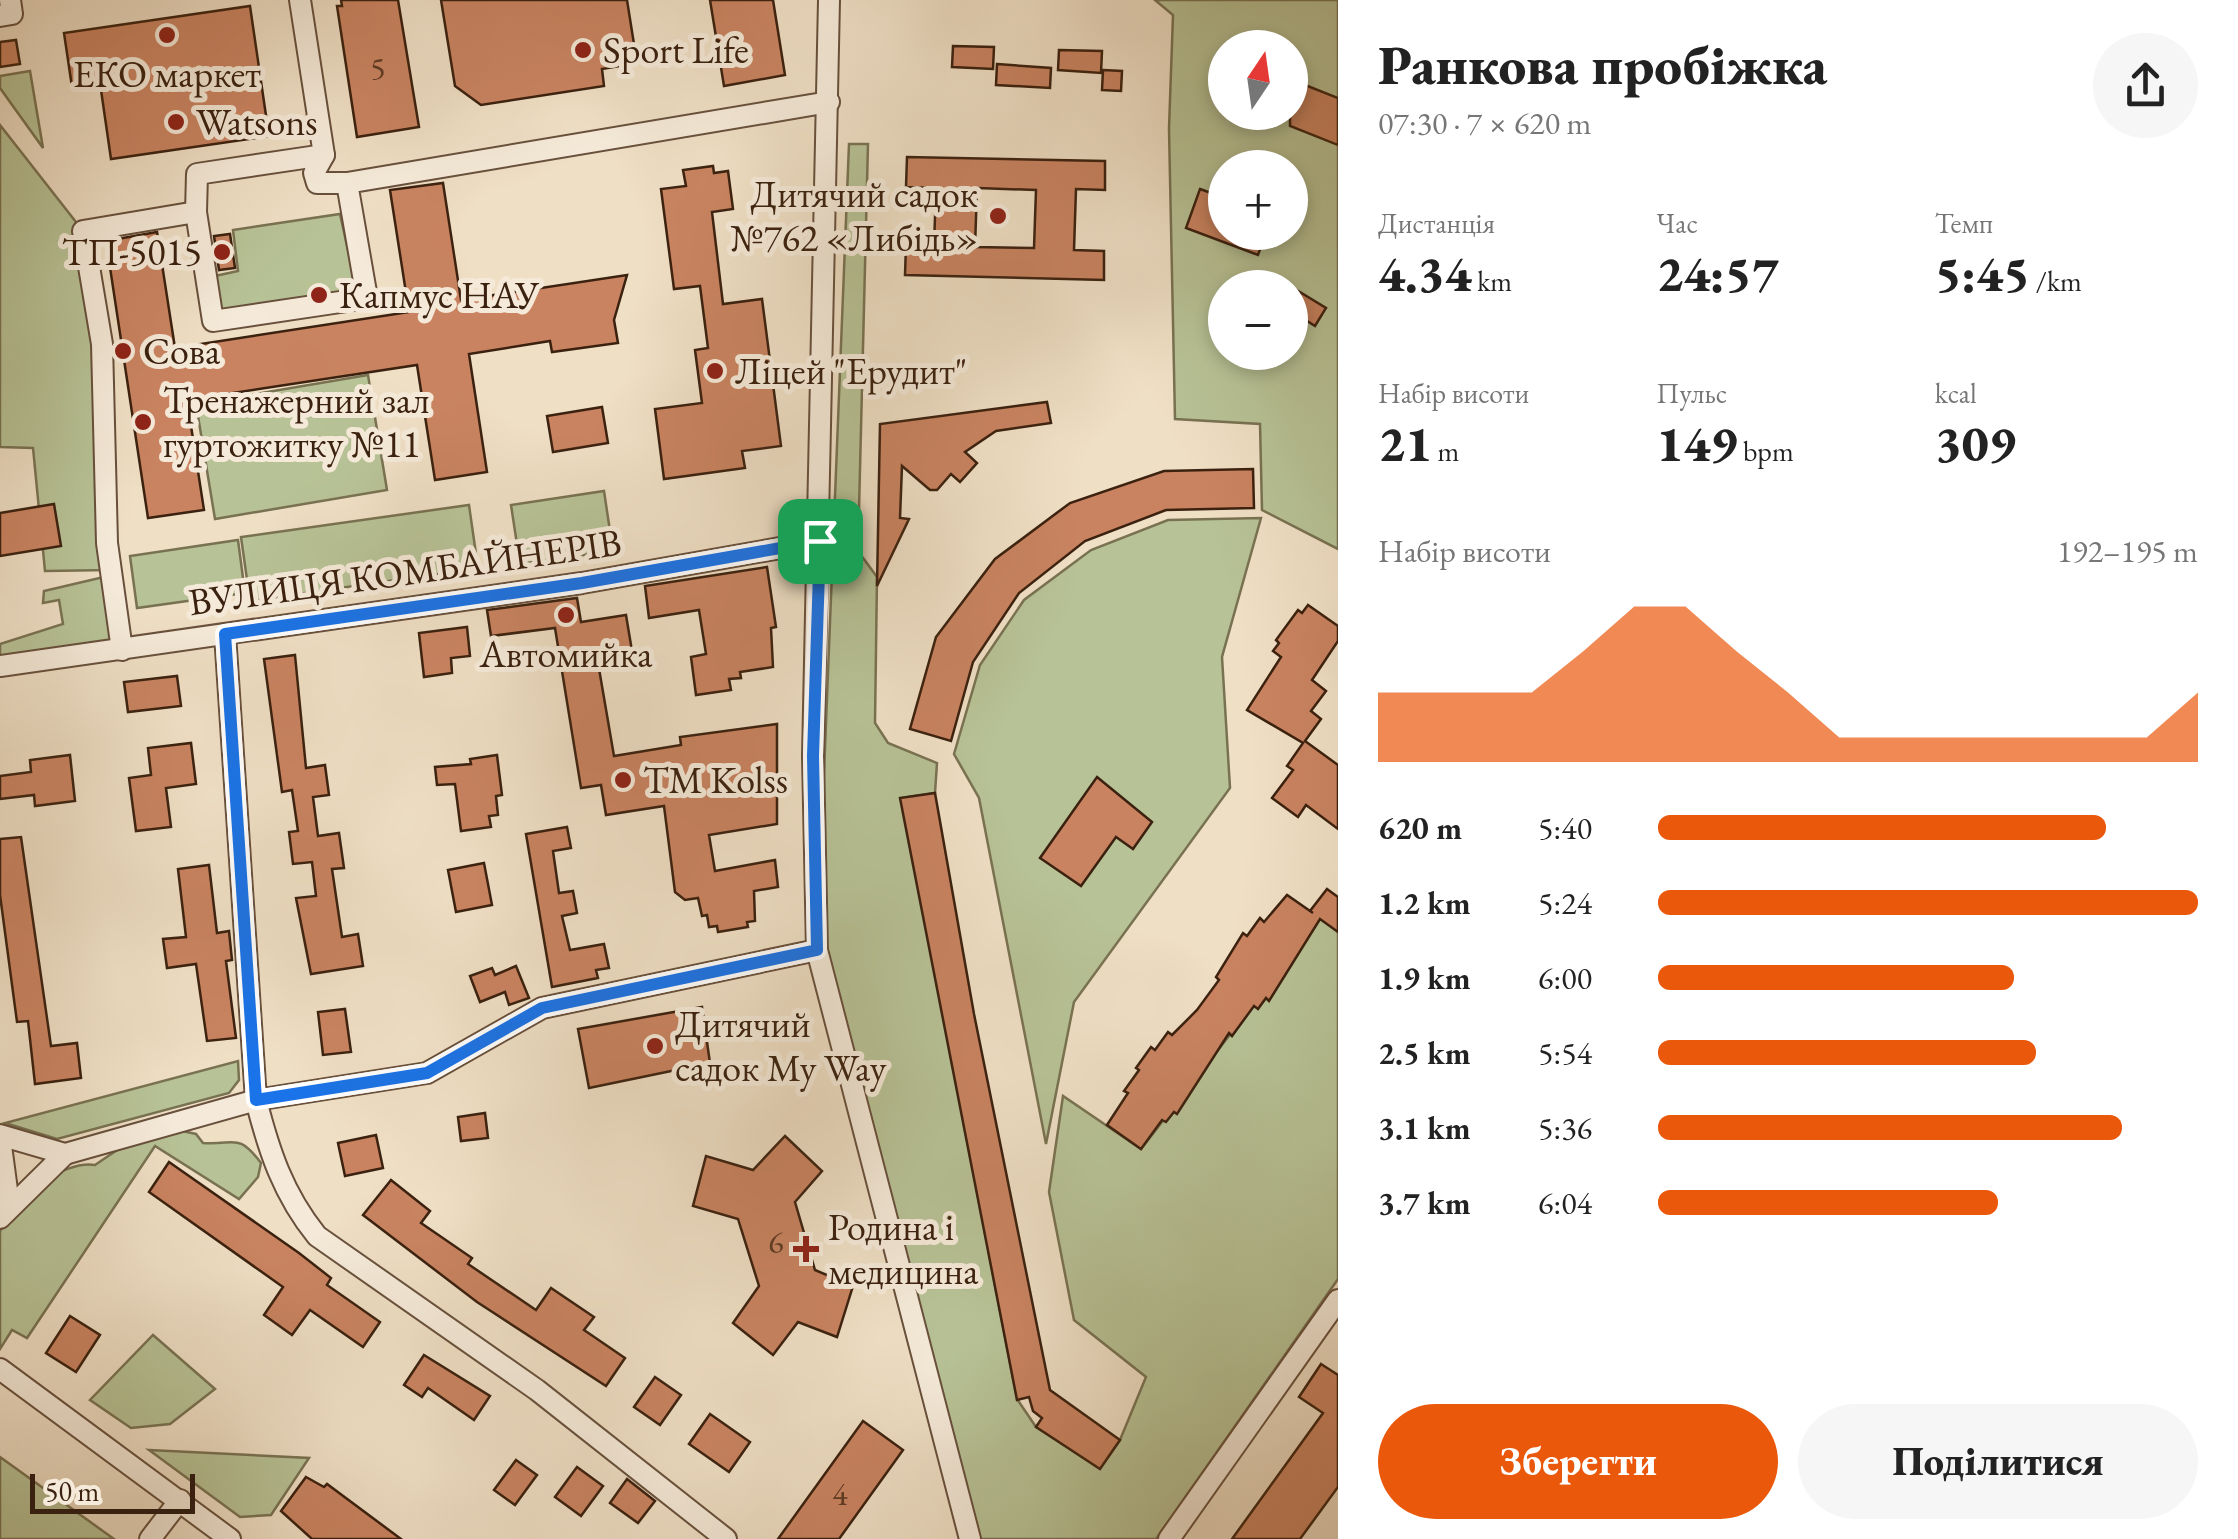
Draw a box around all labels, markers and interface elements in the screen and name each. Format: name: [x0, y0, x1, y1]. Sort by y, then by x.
marker: ЕКО маркет: [156, 24, 178, 46]
place label: Sport Life: [603, 25, 749, 74]
text: Ранкова пробіжка: [1378, 29, 1827, 100]
north arrow: [1208, 30, 1308, 130]
map controls: [1208, 30, 1308, 370]
button: share: [2093, 33, 2198, 138]
marker: Sport Life: [572, 39, 594, 61]
house number: 5: [370, 47, 386, 89]
place label: ЕКО маркет: [73, 49, 261, 98]
place label: Watsons: [196, 97, 318, 146]
text: 07:30 · 7 × 620 m: [1378, 102, 1591, 144]
marker: Watsons: [165, 111, 187, 133]
button: +: [1208, 150, 1308, 250]
place label: Дитячий садок №762 «Либідь»: [731, 169, 978, 262]
marker: Дитячий садок №762 «Либідь»: [987, 205, 1009, 227]
text: Дистанція: [1378, 205, 1495, 241]
text: Час: [1656, 205, 1698, 241]
text: Темп: [1935, 205, 1993, 241]
place label: ТП-5015: [62, 227, 202, 276]
marker: ТП-5015: [211, 241, 233, 263]
text: 4.34: [1378, 241, 1472, 306]
text: 24:57: [1656, 241, 1779, 306]
text: 5:45: [1935, 241, 2030, 306]
text: km: [1472, 263, 1512, 299]
text: /km: [2030, 263, 2082, 299]
place label: Капмус НАУ: [339, 270, 540, 319]
button: −: [1208, 270, 1308, 370]
marker: Капмус НАУ: [308, 284, 330, 306]
place label: Сова: [143, 326, 221, 375]
marker: Сова: [112, 340, 134, 362]
place label: Ліцей "Ерудит": [735, 346, 967, 395]
marker: Ліцей "Ерудит": [704, 360, 726, 382]
place label: Тренажерний зал гуртожитку №11: [163, 375, 430, 468]
text: Набір висоти: [1378, 375, 1529, 411]
text: Пульс: [1656, 375, 1727, 411]
text: kcal: [1935, 375, 1977, 411]
marker: Тренажерний зал гуртожитку №11: [132, 411, 154, 433]
text: 21: [1378, 411, 1432, 476]
text: 149: [1656, 411, 1737, 476]
text: 309: [1935, 411, 2016, 476]
text: m: [1432, 433, 1459, 469]
text: bpm: [1737, 433, 1794, 469]
pin: [778, 499, 863, 584]
icon: arrive: [793, 514, 848, 569]
street label: ВУЛИЦЯ КОМБАЙНЕРІВ: [185, 517, 624, 626]
text: Набір висоти: [1378, 530, 1551, 572]
text: 192–195 m: [2057, 530, 2198, 572]
marker: Автомийка: [555, 604, 577, 626]
place label: Автомийка: [478, 629, 653, 678]
place label: TM Kolss: [643, 755, 788, 804]
marker: TM Kolss: [612, 769, 634, 791]
text: 620 m: [1378, 807, 1462, 849]
text: 5:40: [1538, 807, 1592, 849]
text: 1.2 km: [1378, 882, 1471, 924]
text: 5:24: [1538, 882, 1592, 924]
text: 1.9 km: [1378, 957, 1471, 999]
text: 6:00: [1538, 957, 1592, 999]
place label: Дитячий садок My Way: [675, 999, 887, 1092]
text: 2.5 km: [1378, 1032, 1471, 1074]
text: 5:54: [1538, 1032, 1592, 1074]
marker: Дитячий садок My Way: [644, 1035, 666, 1057]
text: 3.1 km: [1378, 1107, 1471, 1149]
text: 5:36: [1538, 1107, 1592, 1149]
text: 3.7 km: [1378, 1182, 1471, 1224]
text: 6:04: [1538, 1182, 1592, 1224]
place label: Родина і медицина: [828, 1202, 979, 1295]
house number: 6: [768, 1221, 784, 1263]
marker: Родина і медицина: [793, 1236, 819, 1262]
button: Зберегти: [1378, 1404, 1778, 1519]
button: Поділитися: [1798, 1404, 2198, 1519]
scale bar: [30, 1469, 195, 1514]
text: 50 m: [45, 1473, 99, 1509]
house number: 4: [832, 1473, 848, 1515]

